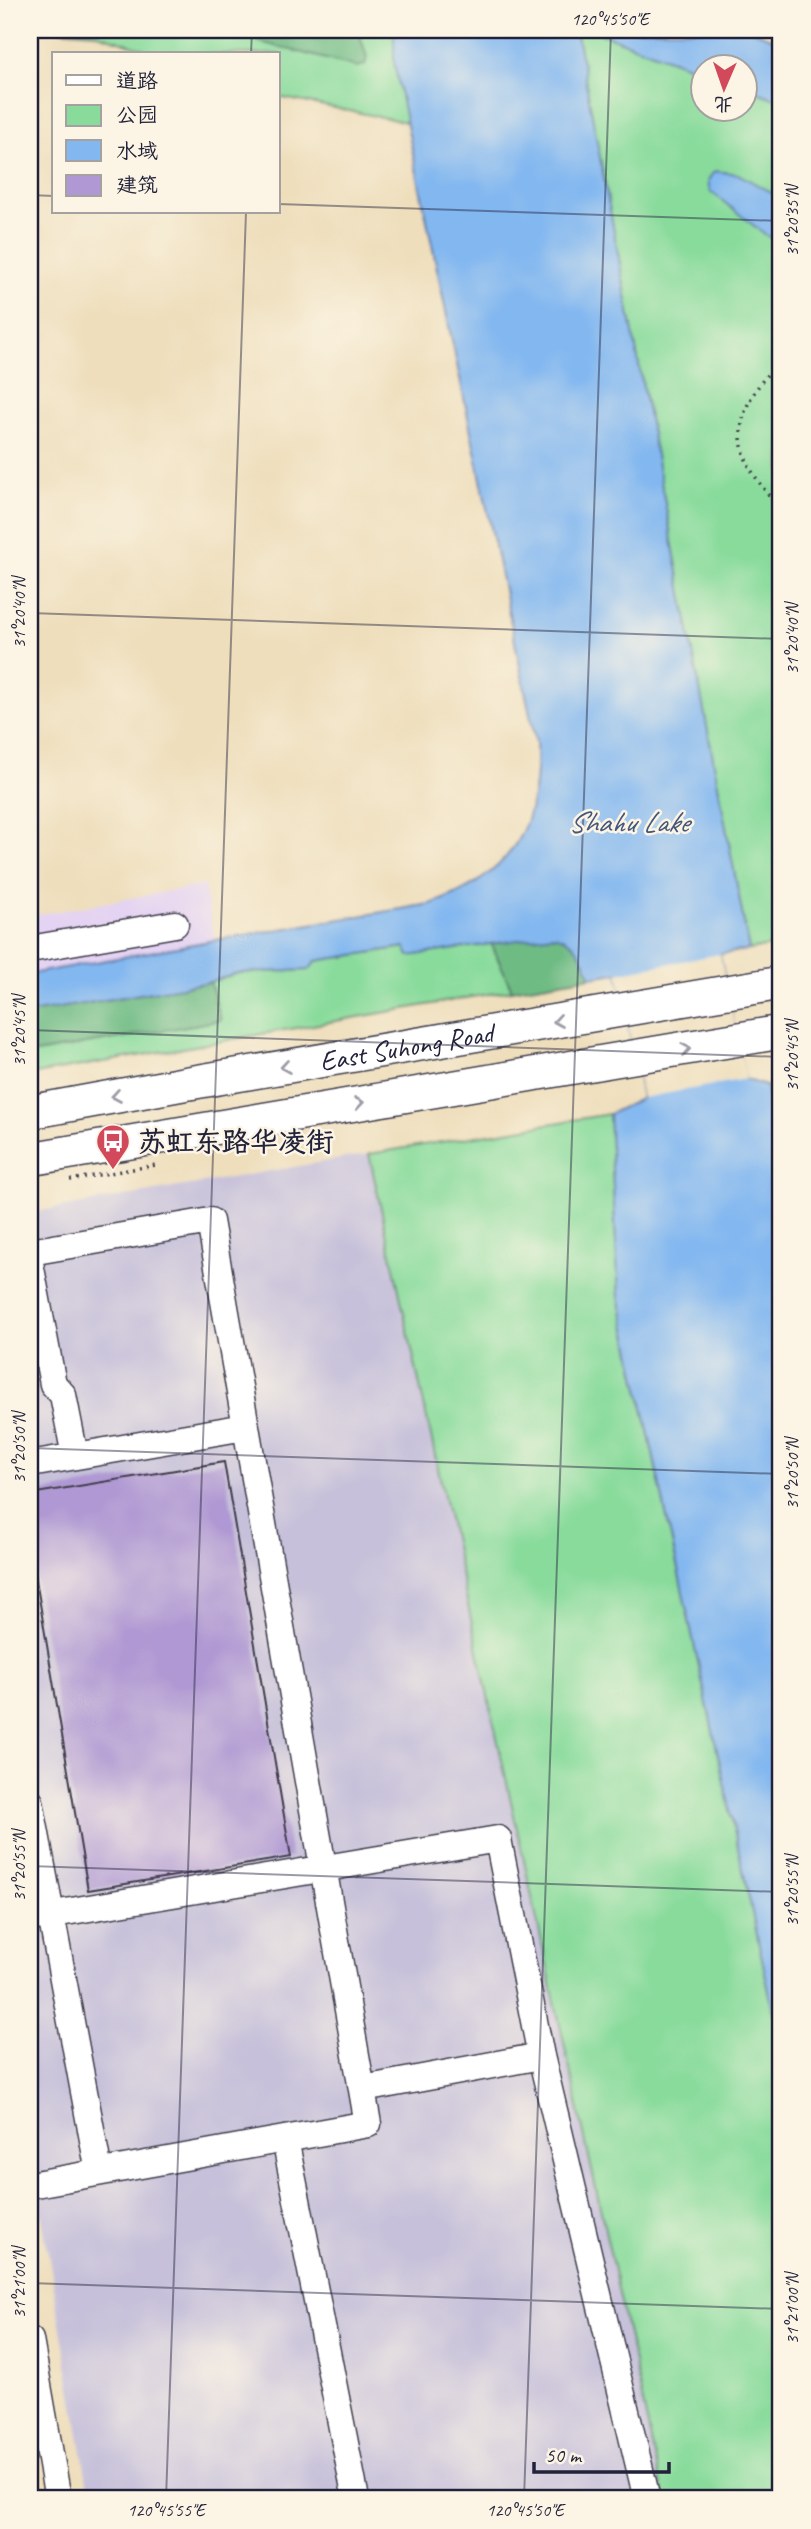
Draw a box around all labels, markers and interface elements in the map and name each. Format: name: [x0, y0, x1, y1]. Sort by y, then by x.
text: 120°45'50"E: [571, 8, 651, 30]
legend: [52, 52, 280, 214]
north arrow: [688, 52, 758, 122]
text: 道路: [116, 68, 158, 94]
text: 北: [714, 92, 733, 116]
text: 公园: [116, 102, 158, 128]
text: 水域: [116, 138, 158, 164]
text: 建筑: [116, 172, 158, 198]
text: 31°20'35"N: [781, 182, 803, 256]
text: 31°20'40"N: [8, 574, 30, 648]
text: 31°20'40"N: [781, 600, 803, 674]
water label: Shahu Lake: [568, 803, 692, 841]
text: 31°20'45"N: [8, 992, 30, 1066]
one-way arrow: [552, 1013, 564, 1028]
street label: East Suhong Road: [317, 1014, 500, 1078]
text: 31°20'45"N: [781, 1017, 803, 1091]
one-way arrow: [680, 1042, 692, 1057]
one-way arrow: [279, 1059, 291, 1074]
one-way arrow: [110, 1088, 122, 1103]
one-way arrow: [353, 1096, 365, 1111]
bus stop icon: 苏虹东路华凌街: [94, 1122, 132, 1171]
place label: 苏虹东路华凌街: [138, 1124, 334, 1159]
text: 31°20'50"N: [8, 1409, 30, 1483]
text: 31°20'50"N: [781, 1435, 803, 1509]
text: 31°20'55"N: [8, 1827, 30, 1901]
text: 31°20'55"N: [781, 1852, 803, 1926]
text: 31°21'00"N: [8, 2244, 30, 2318]
text: 31°21'00"N: [781, 2270, 803, 2344]
scale bar: [534, 2431, 669, 2475]
text: 50 m: [545, 2442, 583, 2468]
text: 120°45'55"E: [127, 2499, 207, 2521]
text: 120°45'50"E: [486, 2499, 566, 2521]

